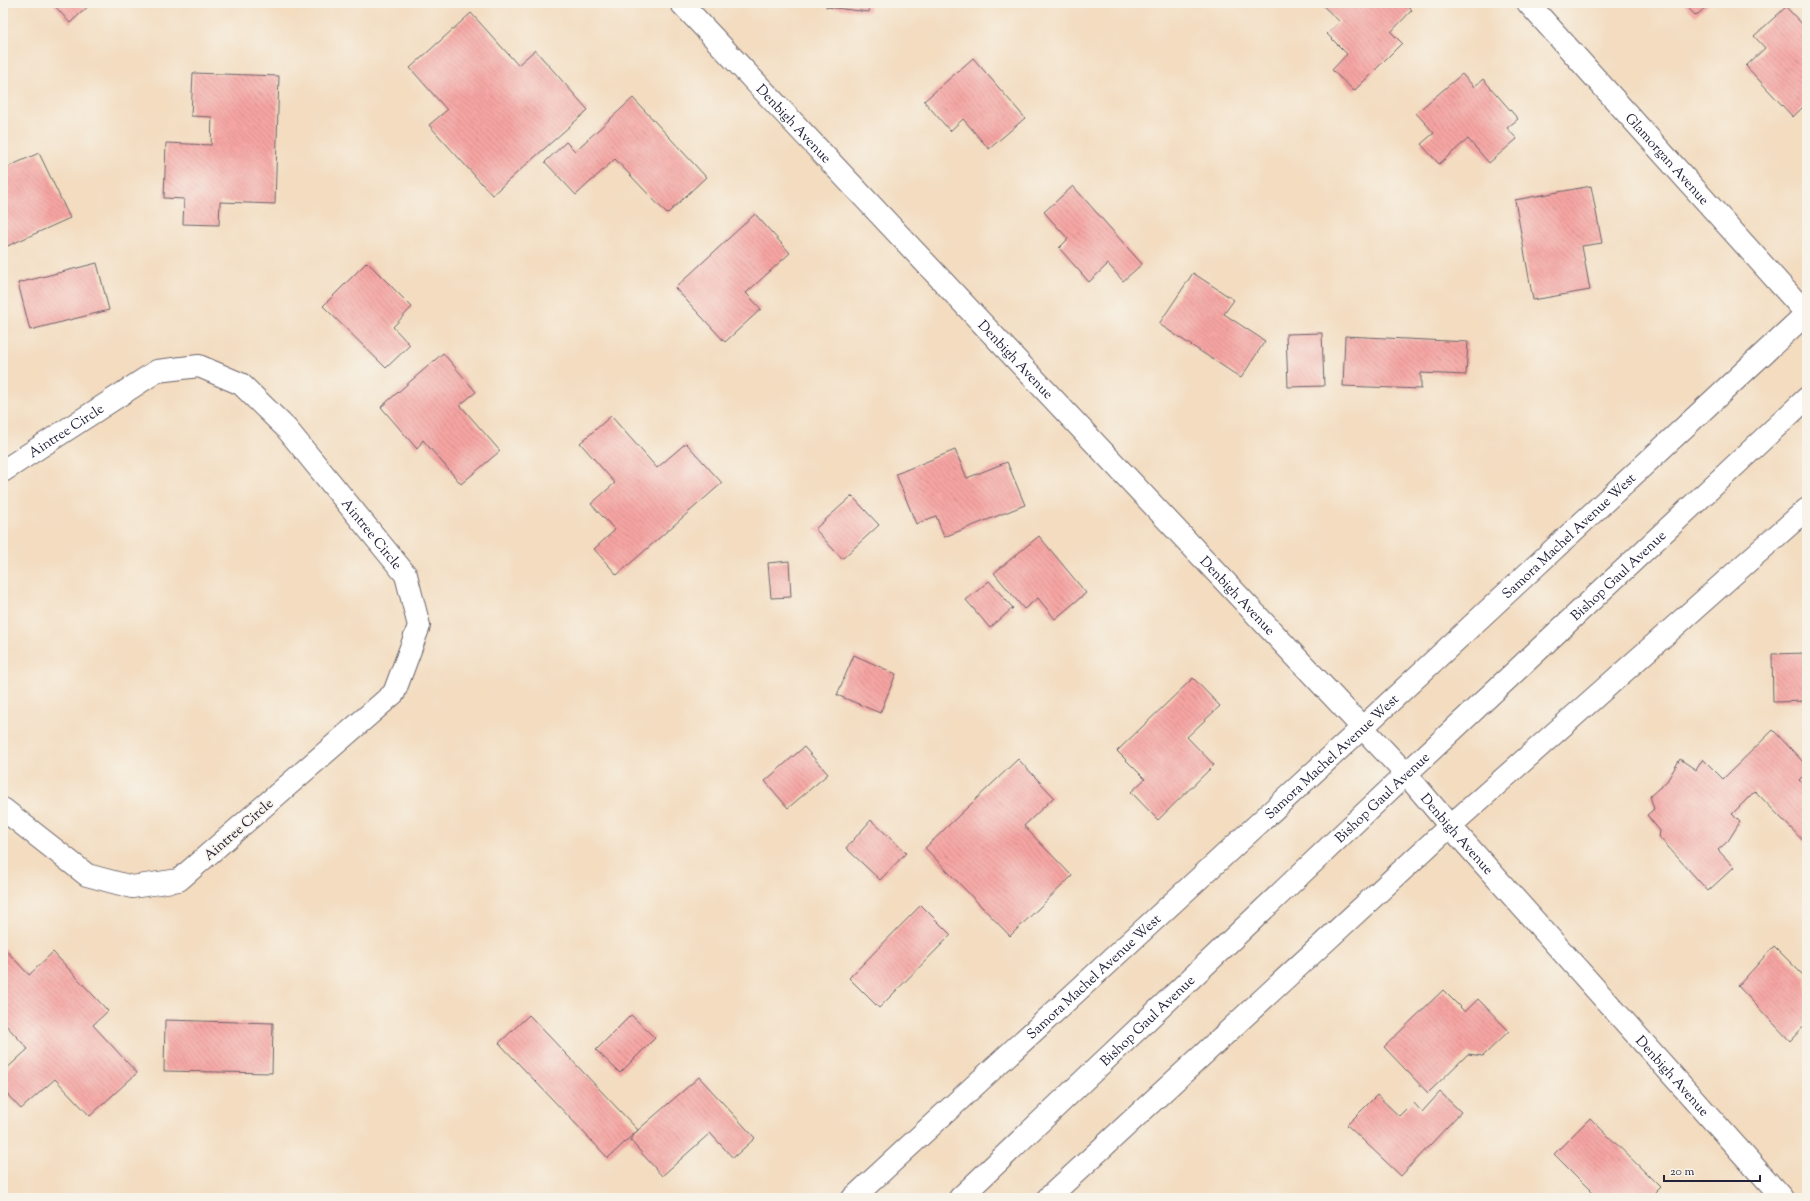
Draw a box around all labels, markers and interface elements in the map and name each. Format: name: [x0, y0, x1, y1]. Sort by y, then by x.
street label: Denbigh Avenue: [750, 80, 835, 169]
street label: Glamorgan Avenue: [1619, 109, 1713, 210]
street label: Denbigh Avenue: [972, 317, 1057, 405]
street label: Aintree Circle: [25, 400, 109, 464]
street label: Samora Machel Avenue West: [1498, 469, 1641, 604]
street label: Aintree Circle: [336, 495, 406, 575]
street label: Bishop Gaul Avenue: [1567, 527, 1672, 626]
street label: Denbigh Avenue: [1194, 553, 1279, 641]
street label: Samora Machel Avenue West: [1261, 690, 1404, 825]
street label: Bishop Gaul Avenue: [1331, 749, 1435, 848]
street label: Denbigh Avenue: [1415, 790, 1497, 880]
street label: Aintree Circle: [200, 795, 278, 866]
street label: Samora Machel Avenue West: [1023, 910, 1166, 1045]
street label: Bishop Gaul Avenue: [1096, 972, 1200, 1072]
street label: Denbigh Avenue: [1630, 1032, 1713, 1122]
scale bar: [1664, 1157, 1760, 1183]
text: 20 m: [1670, 1163, 1695, 1181]

